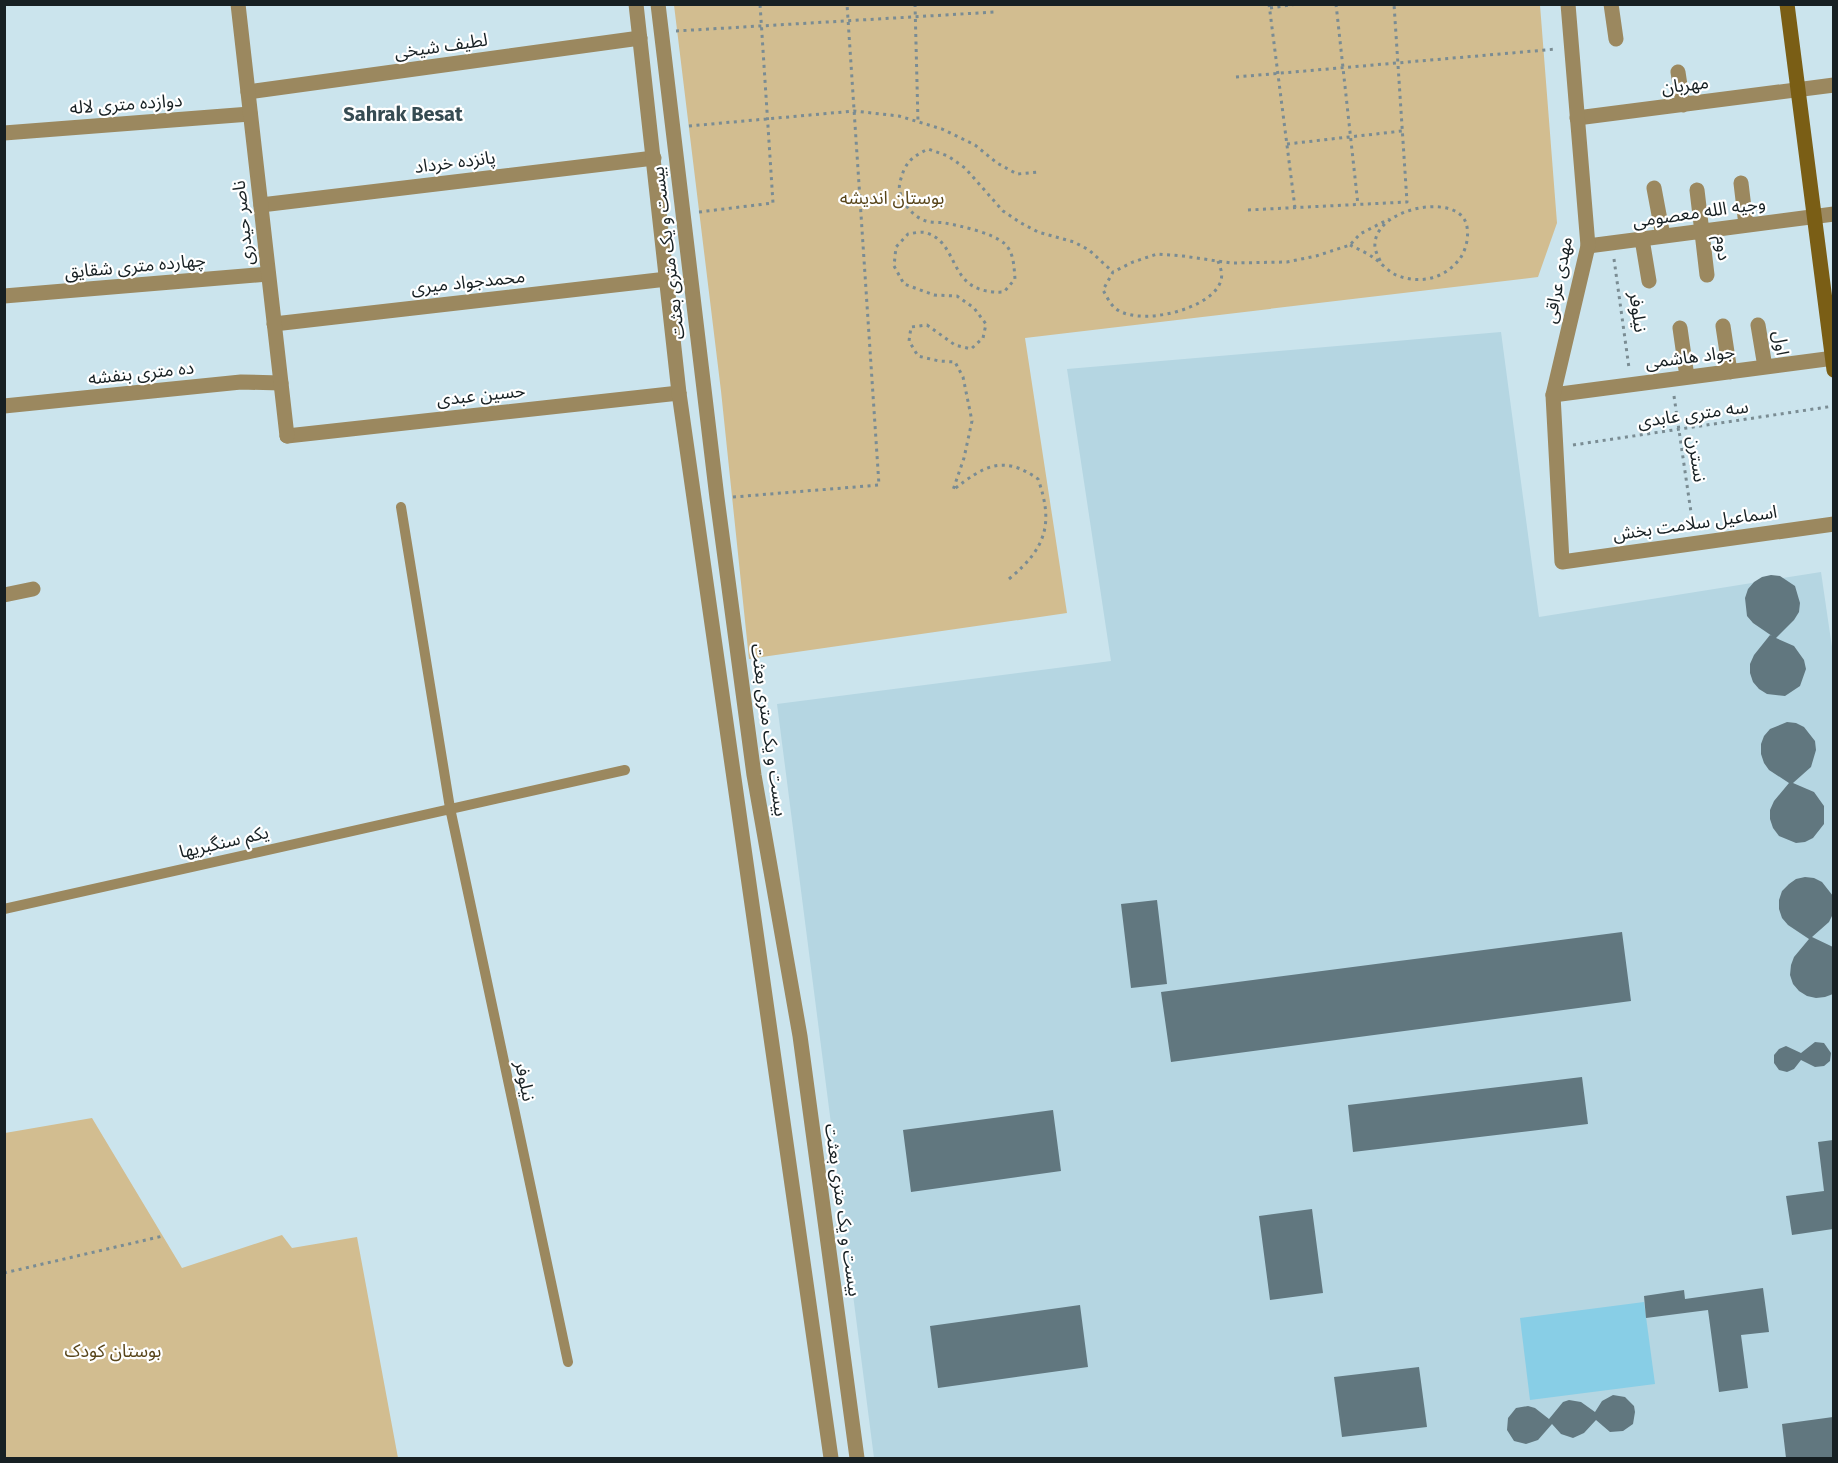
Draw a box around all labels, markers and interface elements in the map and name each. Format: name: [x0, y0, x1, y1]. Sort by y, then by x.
street label: لطیف شیخی: [393, 29, 489, 63]
street label: مهربان: [1660, 71, 1710, 99]
street label: دوازده متری لاله: [69, 89, 183, 119]
district label: Sahrak Besat: [343, 102, 463, 126]
street label: پانزده خرداد: [413, 146, 497, 178]
street label: بیست و یک متری بعثت: [646, 165, 690, 341]
street label: ناصر حیدری: [228, 179, 258, 267]
park label: بوستان اندیشه: [840, 187, 944, 209]
street label: وجیه الله معصومی: [1631, 192, 1767, 232]
street label: دوم: [1708, 234, 1735, 262]
street label: مهدی عراقی: [1539, 235, 1577, 325]
street label: چهارده متری شقایق: [64, 249, 206, 283]
street label: محمدجواد میری: [410, 265, 526, 299]
street label: نیلوفر: [1624, 289, 1652, 334]
street label: اول: [1768, 329, 1794, 357]
street label: جواد هاشمی: [1644, 341, 1736, 373]
street label: ده متری بنفشه: [87, 357, 195, 389]
street label: حسین عبدی: [436, 379, 526, 411]
street label: سه متری عابدی: [1636, 395, 1750, 433]
street label: نسترن: [1683, 435, 1711, 483]
street label: اسماعیل سلامت بخش: [1611, 501, 1779, 545]
street label: بیست و یک متری بعثت: [746, 642, 792, 818]
street label: یکم سنگبریها: [177, 821, 271, 865]
street label: نیلوفر: [510, 1058, 540, 1103]
street label: بیست و یک متری بعثت: [820, 1122, 866, 1298]
park label: بوستان کودک: [65, 1340, 161, 1362]

